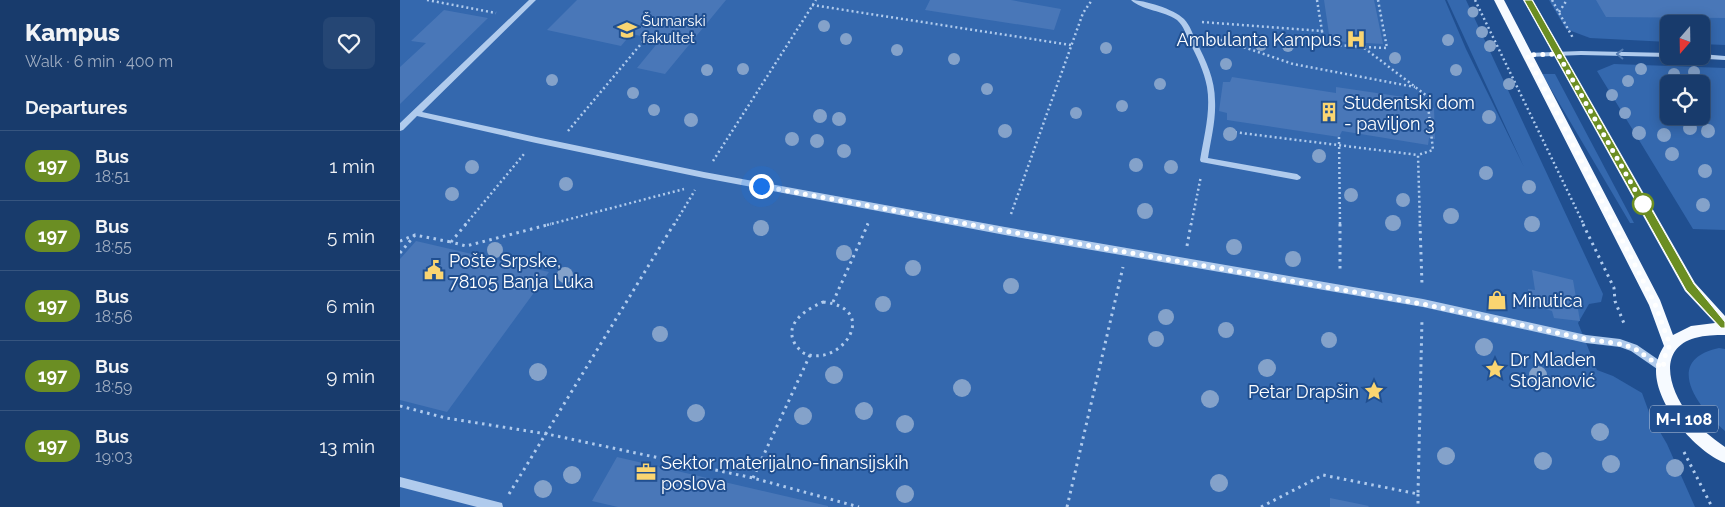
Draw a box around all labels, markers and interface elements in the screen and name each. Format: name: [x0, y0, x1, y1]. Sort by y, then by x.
place label: Šumarski fakultet: [642, 11, 706, 47]
north arrow: [1660, 15, 1710, 65]
map controls: [1660, 15, 1710, 125]
button: heart: [323, 17, 375, 69]
text: Kampus: [25, 18, 120, 47]
school or university icon: Šumarski fakultet: [616, 19, 638, 41]
hospital icon: Ambulanta Kampus: [1345, 28, 1367, 50]
place label: Ambulanta Kampus: [1177, 29, 1341, 50]
one-way arrow: [1616, 49, 1624, 59]
text: Walk · 6 min · 400 m: [25, 52, 173, 71]
button: locate: [1660, 75, 1710, 125]
place label: Studentski dom - paviljon 3: [1344, 92, 1475, 134]
text: Departures: [25, 96, 127, 118]
building icon: Studentski dom - paviljon 3: [1318, 101, 1340, 123]
text: Bus: [95, 145, 129, 167]
text: 197: [38, 155, 67, 176]
text: 1 min: [329, 155, 375, 177]
text: 18:51: [95, 167, 130, 186]
your location: [749, 174, 774, 199]
unlabelled marker: [1632, 193, 1654, 215]
text: Bus: [95, 215, 129, 237]
text: 197: [38, 225, 67, 246]
text: 5 min: [327, 225, 375, 247]
text: 18:55: [95, 237, 132, 256]
place label: Pošte Srpske, 78105 Banja Luka: [449, 250, 594, 292]
public building icon: Pošte Srpske, 78105 Banja Luka: [423, 259, 445, 281]
text: Bus: [95, 285, 129, 307]
shop icon: Minutica: [1486, 289, 1508, 311]
place label: Minutica: [1512, 290, 1583, 311]
text: 197: [38, 295, 67, 316]
text: 6 min: [326, 295, 375, 317]
text: 18:56: [95, 307, 133, 326]
place label: Dr Mladen Stojanović: [1510, 349, 1596, 391]
text: Bus: [95, 355, 129, 377]
place icon: Dr Mladen Stojanović: [1484, 358, 1506, 380]
text: 197: [38, 365, 67, 386]
text: 9 min: [326, 365, 375, 387]
text: 18:59: [95, 377, 132, 396]
place icon: Petar Drapšin: [1363, 380, 1385, 402]
place label: Petar Drapšin: [1248, 381, 1359, 402]
road number: M-I 108: [1650, 406, 1718, 432]
text: Bus: [95, 425, 129, 447]
text: 197: [38, 435, 67, 456]
text: 13 min: [319, 435, 375, 457]
text: 19:03: [95, 447, 133, 466]
place label: Sektor materijalno-finansijskih poslova: [661, 452, 909, 494]
office icon: Sektor materijalno-finansijskih poslova: [635, 461, 657, 483]

